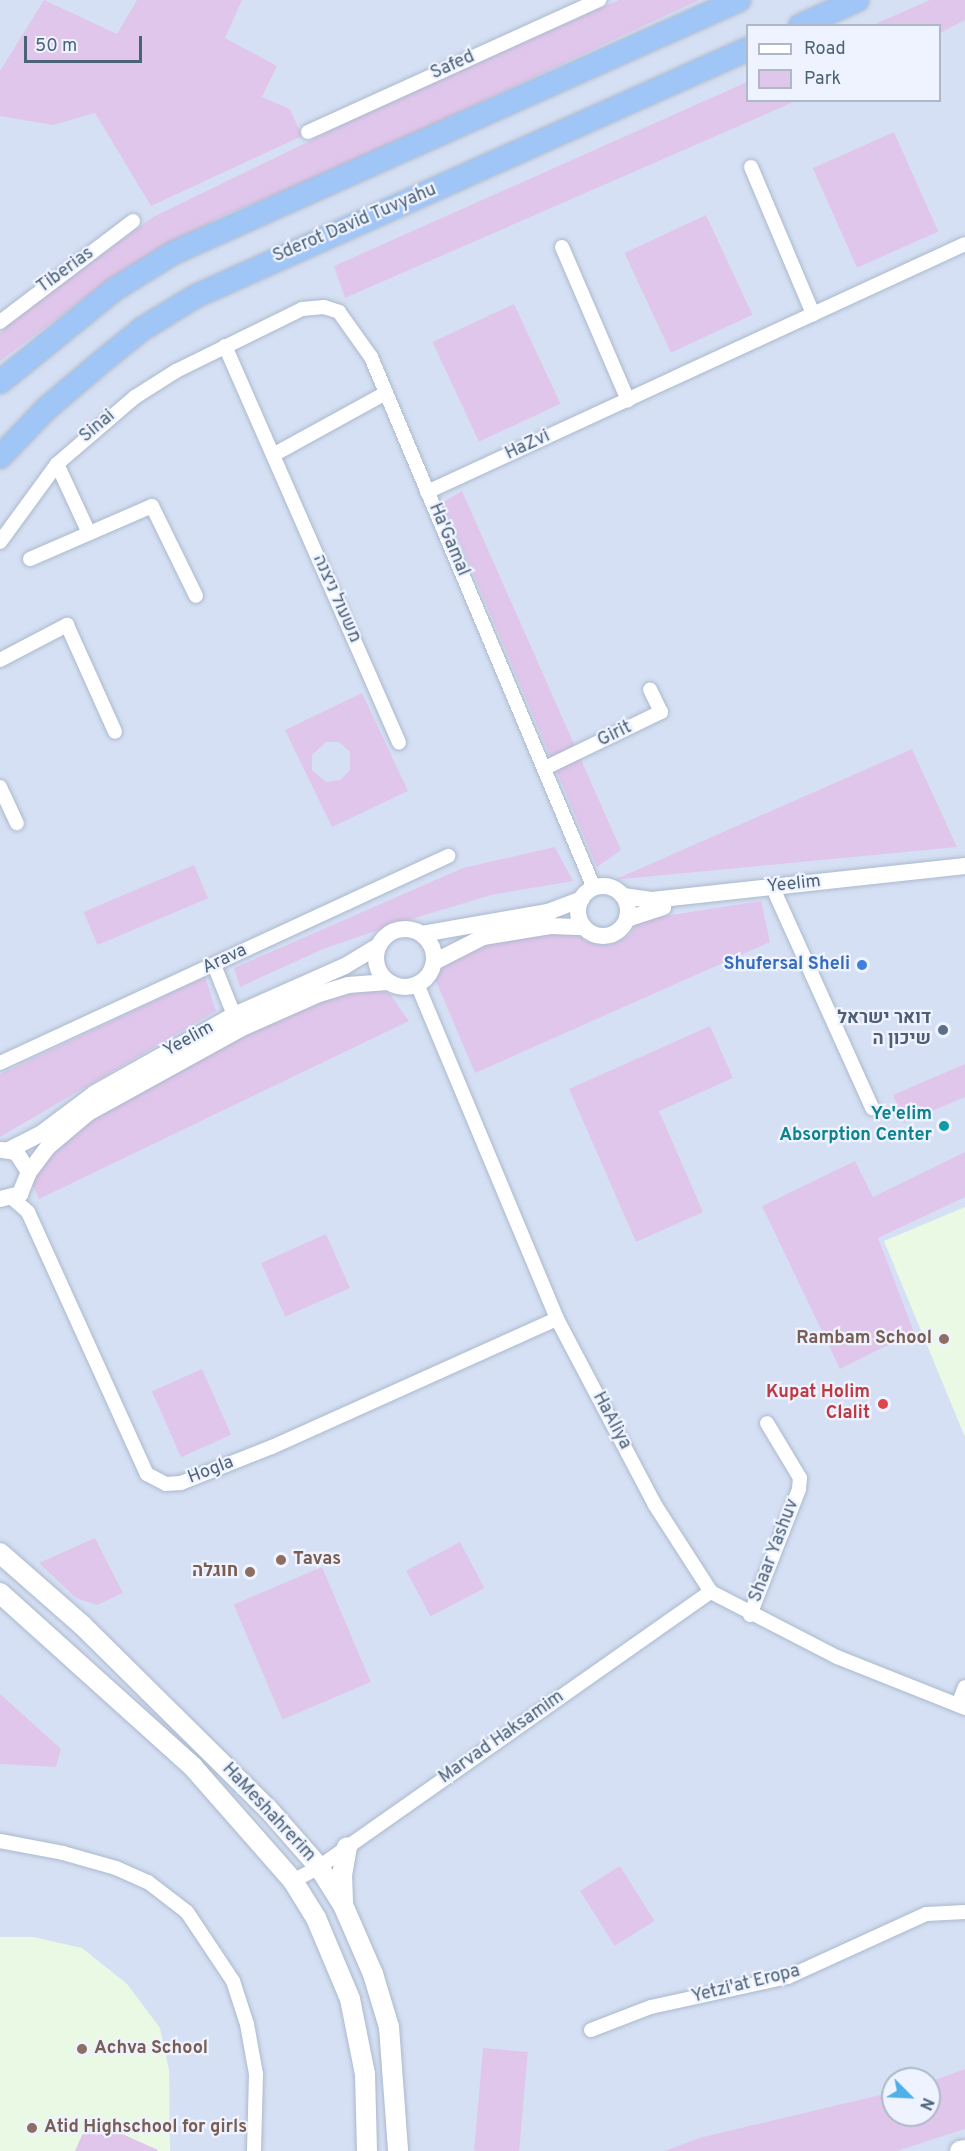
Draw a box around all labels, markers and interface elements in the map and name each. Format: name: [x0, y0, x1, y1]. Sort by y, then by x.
scale bar: [27, 24, 146, 62]
legend: [746, 24, 941, 102]
text: 50 m: [35, 35, 77, 58]
text: Road: [804, 38, 846, 61]
street label: Safed: [428, 47, 478, 85]
text: Park: [804, 68, 841, 91]
street label: Sderot David Tuvyahu: [270, 180, 440, 268]
street label: Tiberias: [33, 243, 99, 299]
street label: Sinai: [76, 406, 120, 448]
street label: HaZvi: [502, 426, 554, 466]
street label: Ha'Gamal: [423, 500, 473, 580]
street label: משעול ניצנה: [307, 552, 365, 646]
street label: Girit: [594, 718, 636, 752]
street label: Yeelim: [766, 871, 822, 899]
street label: Arava: [199, 940, 251, 980]
place label: Shufersal Sheli: [723, 954, 850, 976]
marker: Shufersal Sheli: [855, 958, 869, 972]
place label: דואר ישראל שיכון ה: [837, 1009, 931, 1052]
street label: Yeelim: [160, 1017, 218, 1063]
marker: דואר ישראל שיכון ה: [936, 1023, 950, 1037]
place label: Ye'elim Absorption Center: [779, 1105, 932, 1148]
marker: Ye'elim Absorption Center: [937, 1119, 951, 1133]
place label: Rambam School: [796, 1328, 932, 1350]
marker: Rambam School: [937, 1332, 951, 1346]
place label: Kupat Holim Clalit: [766, 1383, 870, 1426]
street label: HaAliya: [587, 1389, 635, 1453]
marker: Kupat Holim Clalit: [874, 1395, 892, 1413]
street label: Hogla: [185, 1452, 237, 1490]
street label: Shaar Yashuv: [745, 1496, 805, 1606]
place label: Tavas: [293, 1549, 341, 1571]
marker: Tavas: [274, 1553, 288, 1567]
place label: חוגלה: [192, 1561, 238, 1583]
marker: חוגלה: [243, 1565, 257, 1579]
street label: Marvad Haksamim: [435, 1687, 569, 1789]
street label: HaMeshahrerim: [217, 1759, 319, 1867]
street label: Yetzi'at Eropa: [690, 1961, 802, 2009]
place label: Achva School: [94, 2038, 208, 2060]
marker: Achva School: [75, 2042, 89, 2056]
north arrow: [881, 2067, 941, 2127]
text: N: [914, 2094, 937, 2113]
place label: Atid Highschool for girls: [44, 2117, 247, 2139]
marker: Atid Highschool for girls: [25, 2121, 39, 2135]

